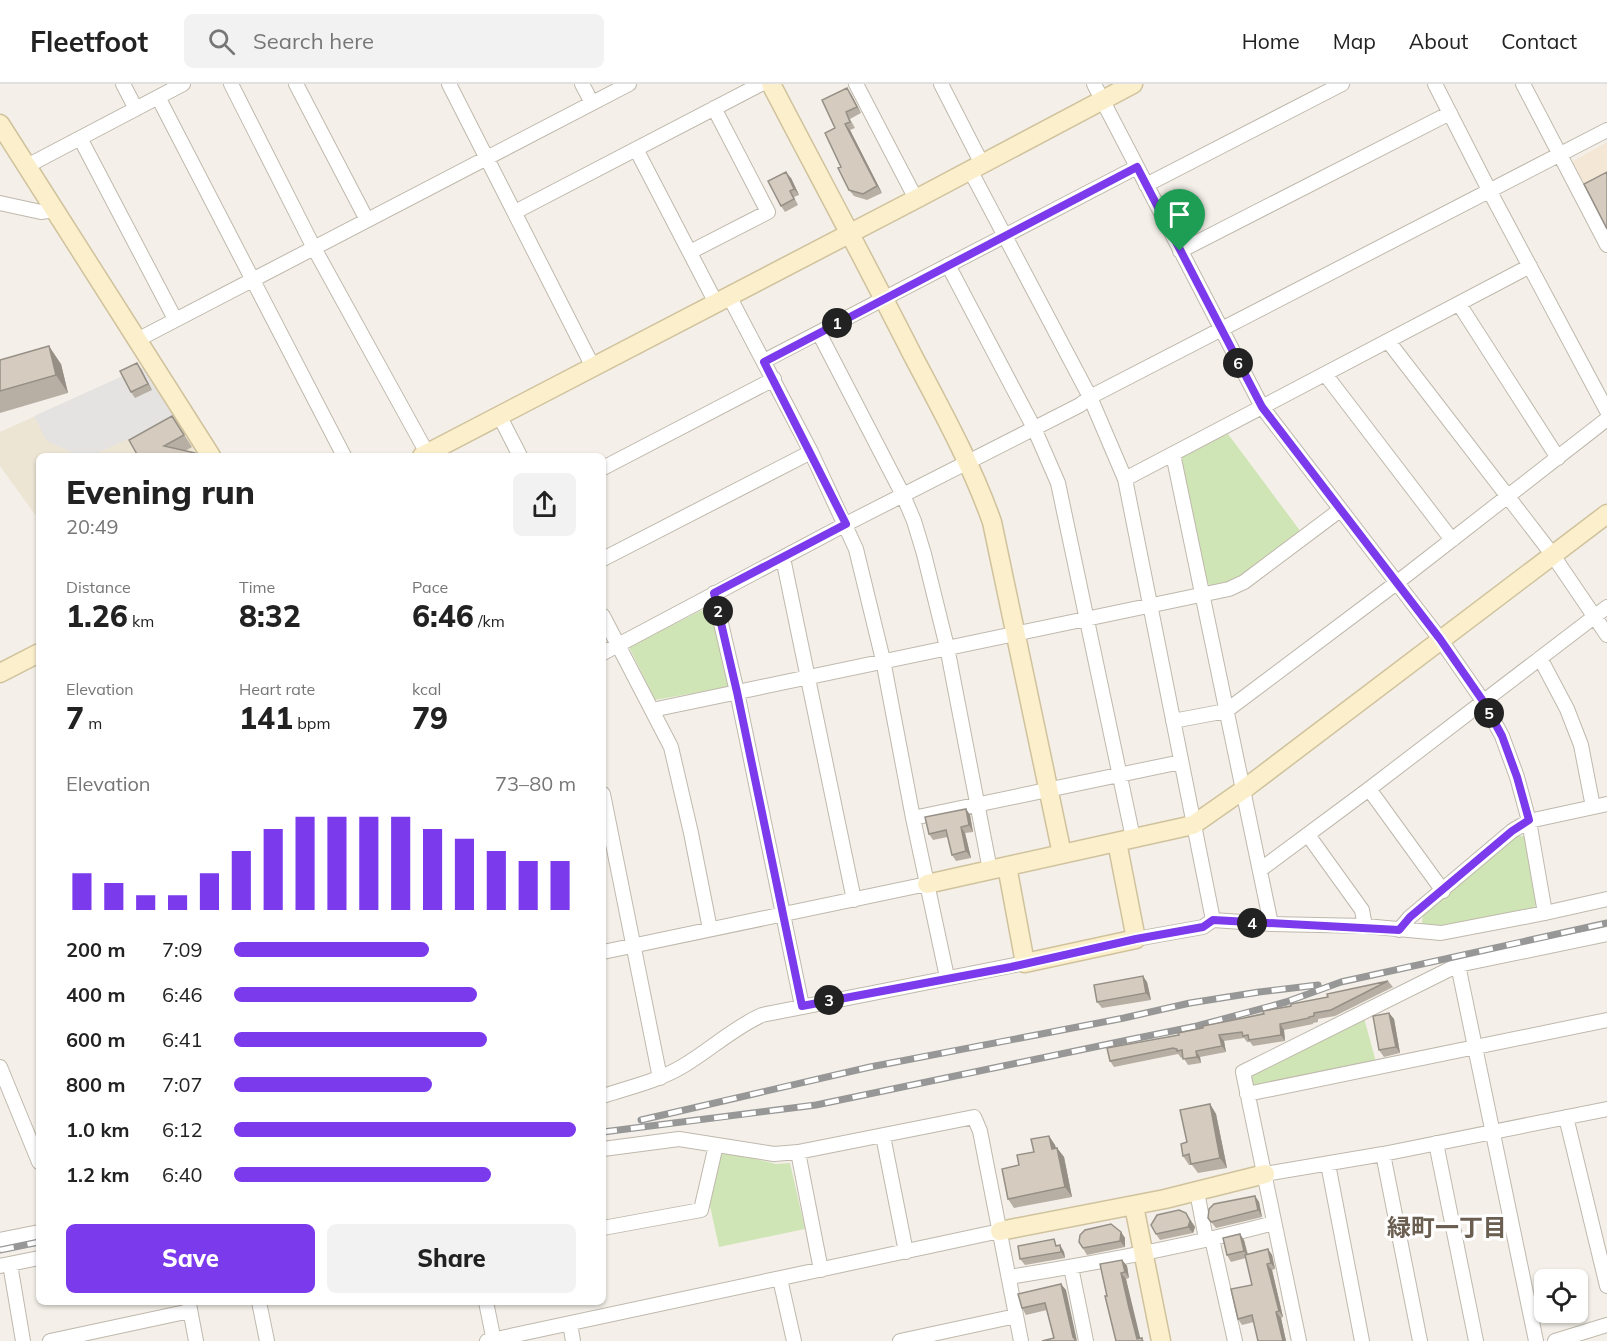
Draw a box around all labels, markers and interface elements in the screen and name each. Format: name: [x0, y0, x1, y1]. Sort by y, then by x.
search box: [184, 14, 604, 68]
text: Fleetfoot: [30, 24, 148, 59]
icon: search: [205, 25, 238, 58]
text: Search here: [253, 27, 374, 55]
text: Home: [1242, 28, 1300, 54]
text: Map: [1333, 28, 1376, 54]
text: About: [1409, 28, 1468, 54]
text: Contact: [1501, 28, 1577, 54]
pin: [1154, 189, 1205, 251]
icon: arrive: [1163, 198, 1196, 231]
pin: 1: [822, 308, 852, 338]
text: 1: [832, 313, 842, 333]
pin: 6: [1223, 348, 1253, 378]
text: 6: [1233, 353, 1243, 373]
text: Evening run: [66, 471, 255, 512]
button: share: [513, 473, 576, 536]
text: 20:49: [66, 514, 119, 539]
text: Distance: [66, 577, 131, 597]
text: Time: [239, 577, 275, 597]
text: Pace: [412, 577, 448, 597]
pin: 2: [703, 596, 733, 626]
text: 1.26: [66, 597, 128, 635]
text: 8:32: [239, 597, 301, 635]
text: 6:46: [412, 597, 474, 635]
text: 2: [713, 601, 723, 621]
text: km: [128, 611, 154, 631]
text: /km: [474, 611, 505, 631]
text: Elevation: [66, 679, 134, 699]
text: Heart rate: [239, 679, 315, 699]
text: kcal: [412, 679, 441, 699]
pin: 5: [1474, 698, 1504, 728]
text: 7: [66, 699, 84, 737]
text: 141: [239, 699, 293, 737]
text: 79: [412, 699, 448, 737]
text: 5: [1484, 703, 1494, 723]
text: m: [84, 713, 102, 733]
text: bpm: [293, 713, 330, 733]
text: Elevation: [66, 771, 151, 796]
text: 73–80 m: [495, 771, 576, 796]
pin: 4: [1237, 908, 1267, 938]
text: 4: [1247, 913, 1257, 933]
text: 200 m: [66, 937, 125, 962]
text: 7:09: [162, 937, 203, 962]
text: 400 m: [66, 982, 125, 1007]
text: 6:46: [162, 982, 203, 1007]
pin: 3: [814, 985, 844, 1015]
text: 3: [824, 990, 834, 1010]
text: 600 m: [66, 1027, 125, 1052]
text: 6:41: [162, 1027, 203, 1052]
text: 800 m: [66, 1072, 125, 1097]
text: 7:07: [162, 1072, 203, 1097]
text: 1.0 km: [66, 1117, 129, 1142]
text: 6:12: [162, 1117, 203, 1142]
text: 1.2 km: [66, 1162, 129, 1187]
text: 6:40: [162, 1162, 203, 1187]
district label: 緑町一丁目: [1387, 1212, 1507, 1242]
button: Save: [66, 1224, 315, 1293]
button: Share: [327, 1224, 576, 1293]
map controls: [1534, 1269, 1588, 1323]
button: locate: [1534, 1269, 1588, 1323]

